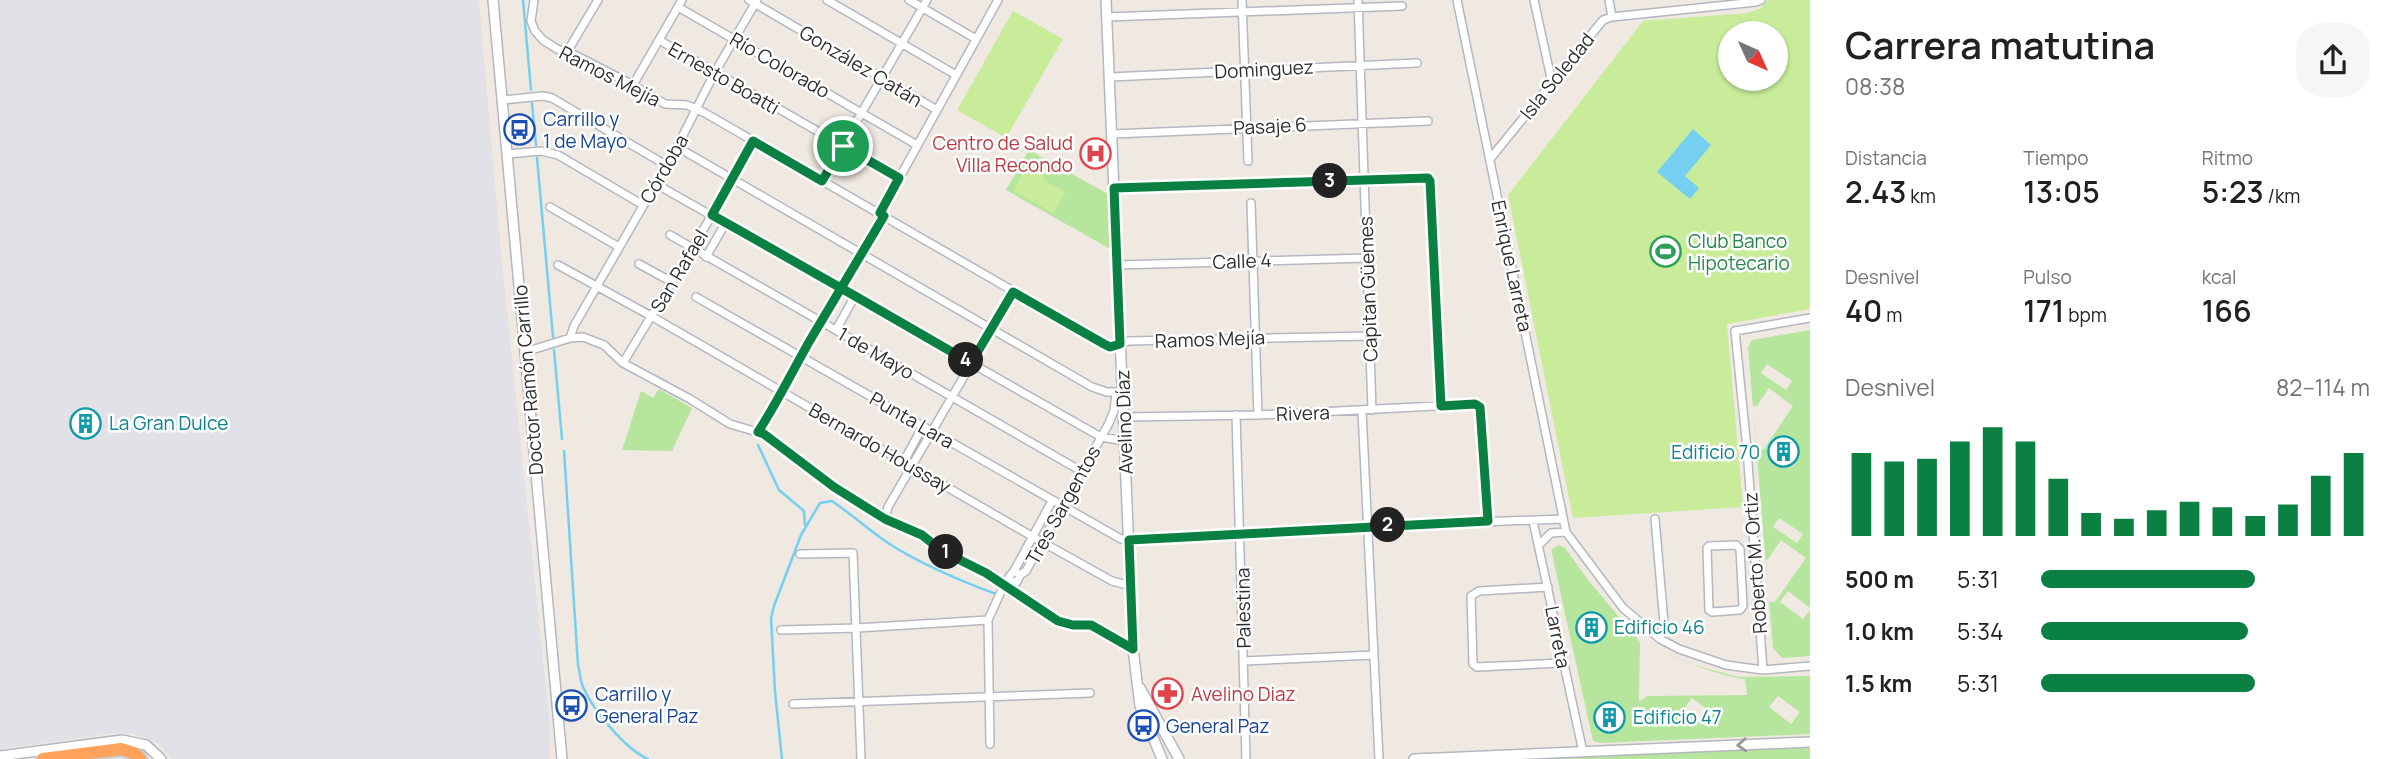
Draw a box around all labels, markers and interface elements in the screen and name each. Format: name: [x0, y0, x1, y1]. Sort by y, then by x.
text: Carrera matutina: [1845, 18, 2155, 70]
street label: González Catán: [795, 19, 927, 113]
north arrow: [1718, 21, 1788, 91]
map controls: [1718, 21, 1788, 91]
button: share: [2296, 23, 2370, 97]
street label: Río Colorado: [725, 26, 835, 104]
street label: Isla Soledad: [1514, 27, 1600, 125]
street label: Ernesto Boatti: [664, 36, 784, 120]
street label: Ramos Mejía: [555, 39, 665, 113]
street label: Dominguez: [1214, 53, 1314, 85]
text: 08:38: [1845, 70, 1905, 102]
place label: Carrillo y 1 de Mayo: [543, 106, 627, 154]
street label: Pasaje 6: [1233, 111, 1307, 141]
bus stop icon: Carrillo y 1 de Mayo: [503, 113, 537, 147]
pin: [813, 116, 873, 176]
icon: arrive: [824, 127, 862, 165]
street label: Córdoba: [634, 130, 694, 208]
place label: Centro de Salud Villa Recondo: [933, 130, 1073, 178]
hospital icon: Centro de Salud Villa Recondo: [1079, 137, 1113, 171]
text: Distancia: [1845, 145, 1927, 171]
text: Tiempo: [2023, 145, 2089, 171]
text: Ritmo: [2202, 145, 2253, 171]
pin: 3: [1312, 164, 1348, 198]
text: 3: [1324, 167, 1335, 193]
text: 2.43: [1845, 171, 1906, 212]
text: 13:05: [2023, 171, 2100, 212]
text: 5:23: [2202, 171, 2264, 212]
text: km: [1906, 183, 1936, 209]
text: /km: [2264, 183, 2300, 209]
street label: Enrique Larreta: [1485, 198, 1539, 334]
street label: Capitan Güemes: [1352, 216, 1384, 362]
street label: San Rafael: [644, 225, 714, 317]
place label: Club Banco Hipotecario: [1688, 228, 1790, 276]
sports icon: Club Banco Hipotecario: [1648, 235, 1682, 269]
street label: Calle 4: [1212, 247, 1272, 275]
text: Desnivel: [1845, 264, 1919, 290]
text: Pulso: [2023, 264, 2072, 290]
text: kcal: [2202, 264, 2236, 290]
street label: Doctor Ramón Carrillo: [507, 284, 549, 476]
text: 40: [1845, 290, 1882, 331]
text: 171: [2023, 290, 2064, 331]
text: 166: [2202, 290, 2252, 331]
text: m: [1882, 302, 1902, 328]
text: bpm: [2064, 302, 2107, 328]
street label: 1 de Mayo: [833, 321, 919, 385]
street label: Ramos Mejía: [1154, 324, 1266, 354]
pin: 4: [948, 342, 984, 378]
text: 4: [960, 346, 971, 372]
street label: Avelino Díaz: [1109, 369, 1139, 475]
text: Desnivel: [1845, 371, 1935, 403]
text: 82–114 m: [2276, 371, 2370, 403]
street label: Punta Lara: [865, 385, 959, 455]
street label: Bernardo Houssay: [804, 397, 956, 499]
street label: Rivera: [1276, 399, 1330, 427]
building icon: La Gran Dulce: [69, 406, 103, 440]
place label: La Gran Dulce: [109, 410, 228, 436]
building icon: Edificio 70: [1766, 435, 1800, 469]
place label: Edificio 70: [1671, 439, 1760, 465]
street label: Tres Sargentos: [1020, 441, 1106, 569]
street label: Roberto M. Ortiz: [1737, 491, 1773, 635]
pin: 2: [1370, 508, 1406, 542]
text: 2: [1382, 511, 1393, 537]
pin: 1: [928, 534, 964, 570]
text: 1: [941, 538, 950, 564]
text: 500 m: [1845, 563, 1914, 595]
text: 5:31: [1957, 563, 1999, 595]
street label: Palestina: [1229, 567, 1257, 649]
street label: Larreta: [1539, 604, 1577, 670]
building icon: Edificio 46: [1574, 610, 1608, 644]
place label: Edificio 46: [1614, 614, 1705, 640]
text: 1.0 km: [1845, 615, 1914, 647]
text: 5:34: [1957, 615, 2003, 647]
text: 1.5 km: [1845, 667, 1912, 699]
text: 5:31: [1957, 667, 1999, 699]
pharmacy icon: Avelino Diaz: [1151, 677, 1185, 711]
place label: Carrillo y General Paz: [595, 681, 698, 729]
place label: Avelino Diaz: [1191, 681, 1296, 707]
bus stop icon: Carrillo y General Paz: [555, 688, 589, 722]
building icon: Edificio 47: [1593, 700, 1627, 734]
place label: Edificio 47: [1633, 704, 1721, 730]
bus stop icon: General Paz: [1126, 709, 1160, 743]
place label: General Paz: [1166, 713, 1269, 739]
one-way arrow: [1736, 737, 1747, 752]

